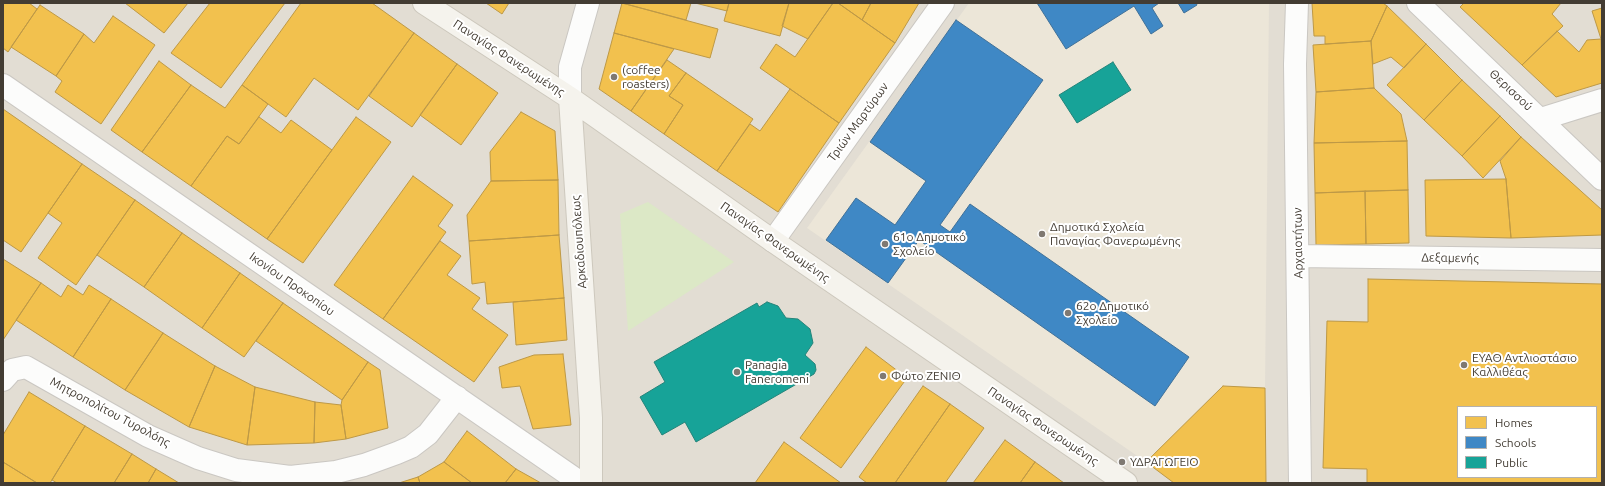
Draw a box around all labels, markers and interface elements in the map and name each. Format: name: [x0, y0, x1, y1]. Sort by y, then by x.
street label: Παναγίας Φανερωμένης: [450, 17, 568, 99]
place label: (coffee roasters): [622, 63, 670, 91]
street label: Θερισσού: [1486, 66, 1536, 114]
marker: (coffee roasters): [609, 72, 619, 82]
street label: Τριών Μαρτύρων: [824, 80, 892, 164]
street label: Αρκαδιουπόλεως: [569, 195, 589, 289]
street label: Παναγίας Φανερωμένης: [718, 199, 832, 285]
street label: Αρχαιοτήτων: [1290, 207, 1306, 279]
place label: Δημοτικά Σχολεία Παναγίας Φανερωμένης: [1050, 220, 1180, 248]
marker: Δημοτικά Σχολεία Παναγίας Φανερωμένης: [1037, 229, 1047, 239]
place label: 61ο Δημοτικό Σχολείο: [893, 230, 966, 258]
marker: 61ο Δημοτικό Σχολείο: [880, 239, 890, 249]
street label: Ικονίου Προκοπίου: [247, 249, 337, 319]
street label: Δεξαμενής: [1421, 250, 1479, 266]
place label: 62ο Δημοτικό Σχολείο: [1076, 299, 1149, 327]
marker: 62ο Δημοτικό Σχολείο: [1063, 308, 1073, 318]
place label: ΕΥΑΘ Αντλιοστάσιο Καλλιθέας: [1472, 351, 1577, 379]
place label: Panagia Faneromeni: [745, 358, 809, 386]
marker: ΕΥΑΘ Αντλιοστάσιο Καλλιθέας: [1459, 360, 1469, 370]
marker: Panagia Faneromeni: [732, 367, 742, 377]
place label: Φώτο ΖΕΝΙΘ: [891, 369, 961, 383]
marker: Φώτο ΖΕΝΙΘ: [878, 371, 888, 381]
street label: Μητροπολίτου Τυρολόης: [47, 374, 173, 450]
street label: Παναγίας Φανερωμένης: [985, 384, 1101, 468]
legend: [1457, 406, 1597, 478]
text: Homes: [1495, 416, 1533, 429]
text: Schools: [1495, 436, 1536, 449]
place label: ΥΔΡΑΓΩΓΕΙΟ: [1130, 455, 1199, 469]
text: Public: [1495, 456, 1528, 469]
marker: ΥΔΡΑΓΩΓΕΙΟ: [1117, 457, 1127, 467]

